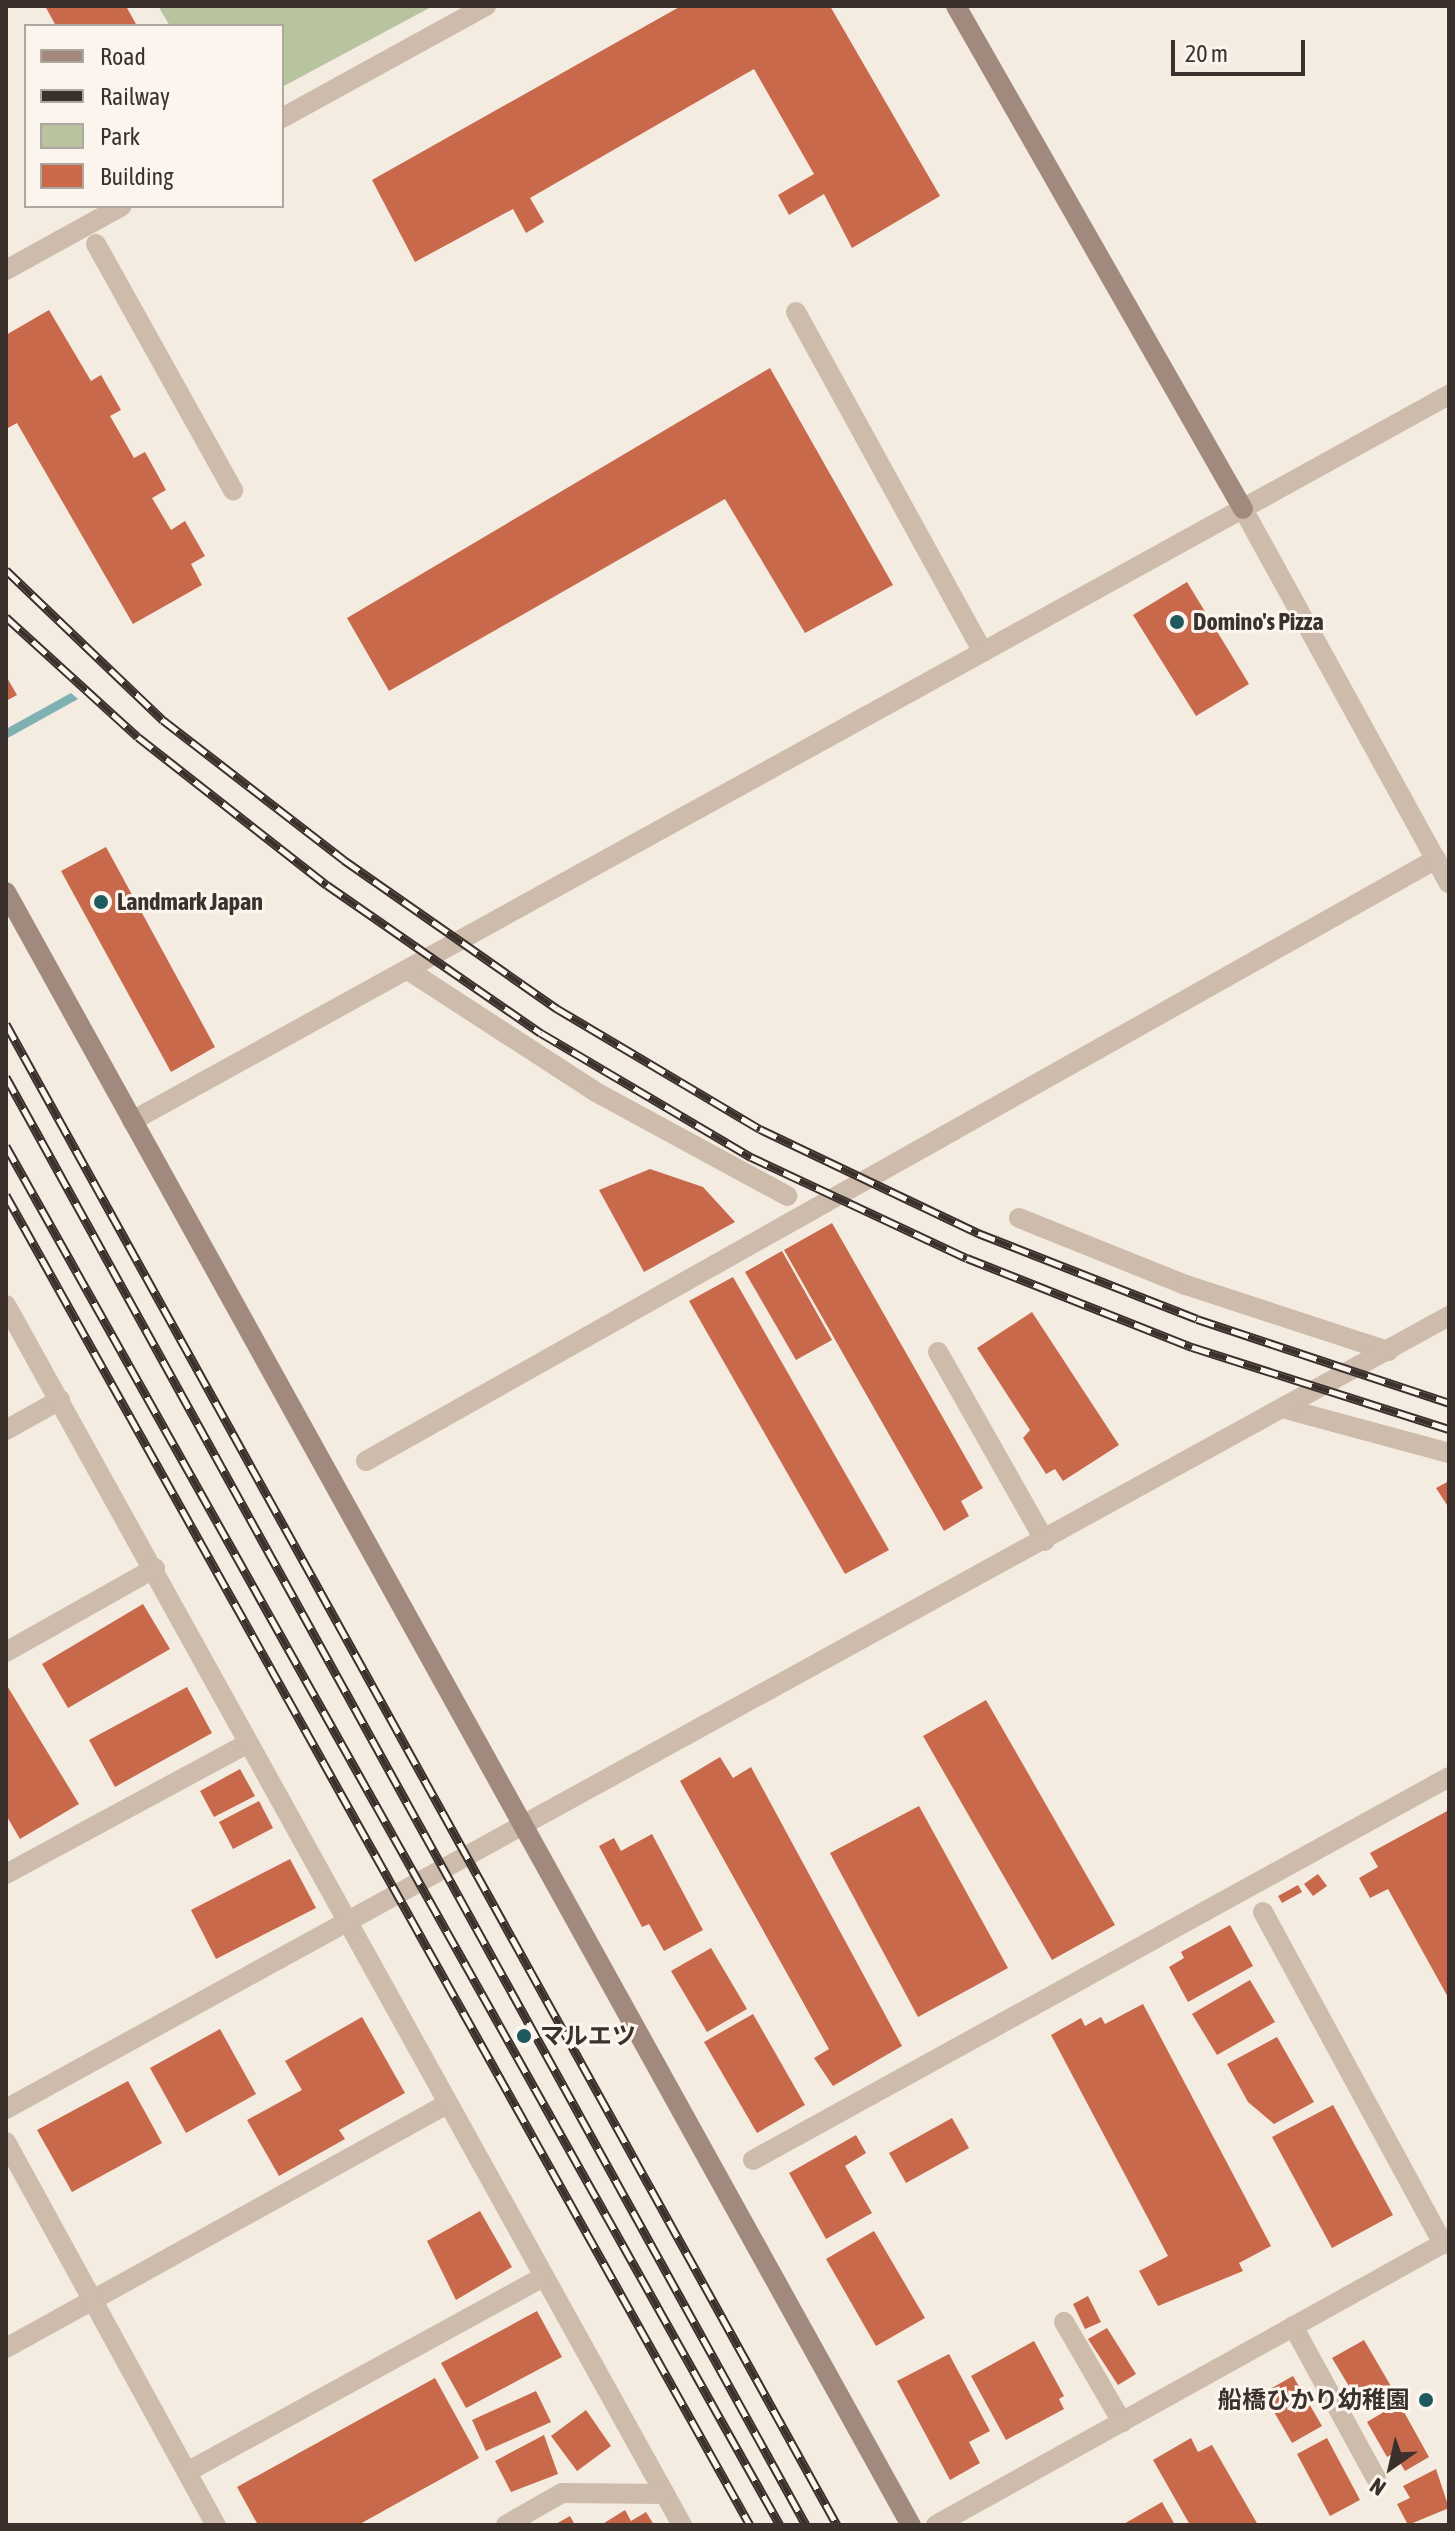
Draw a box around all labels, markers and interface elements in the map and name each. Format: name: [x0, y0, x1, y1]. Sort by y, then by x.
legend: [24, 24, 284, 208]
scale bar: [1175, 24, 1309, 74]
text: 20 m: [1185, 40, 1228, 67]
text: Road: [100, 43, 146, 70]
text: Railway: [100, 83, 170, 110]
text: Park: [100, 123, 140, 150]
text: Building: [100, 163, 173, 190]
place label: Domino's Pizza: [1193, 608, 1324, 636]
marker: Domino's Pizza: [1168, 613, 1186, 631]
place label: Landmark Japan: [117, 888, 263, 916]
marker: Landmark Japan: [92, 893, 110, 911]
place label: マルエツ: [540, 2022, 636, 2050]
marker: マルエツ: [515, 2027, 533, 2045]
place label: 船橋ひかり幼稚園: [1218, 2386, 1410, 2414]
marker: 船橋ひかり幼稚園: [1417, 2391, 1435, 2409]
north arrow: [1351, 2427, 1431, 2507]
text: N: [1365, 2472, 1390, 2501]

